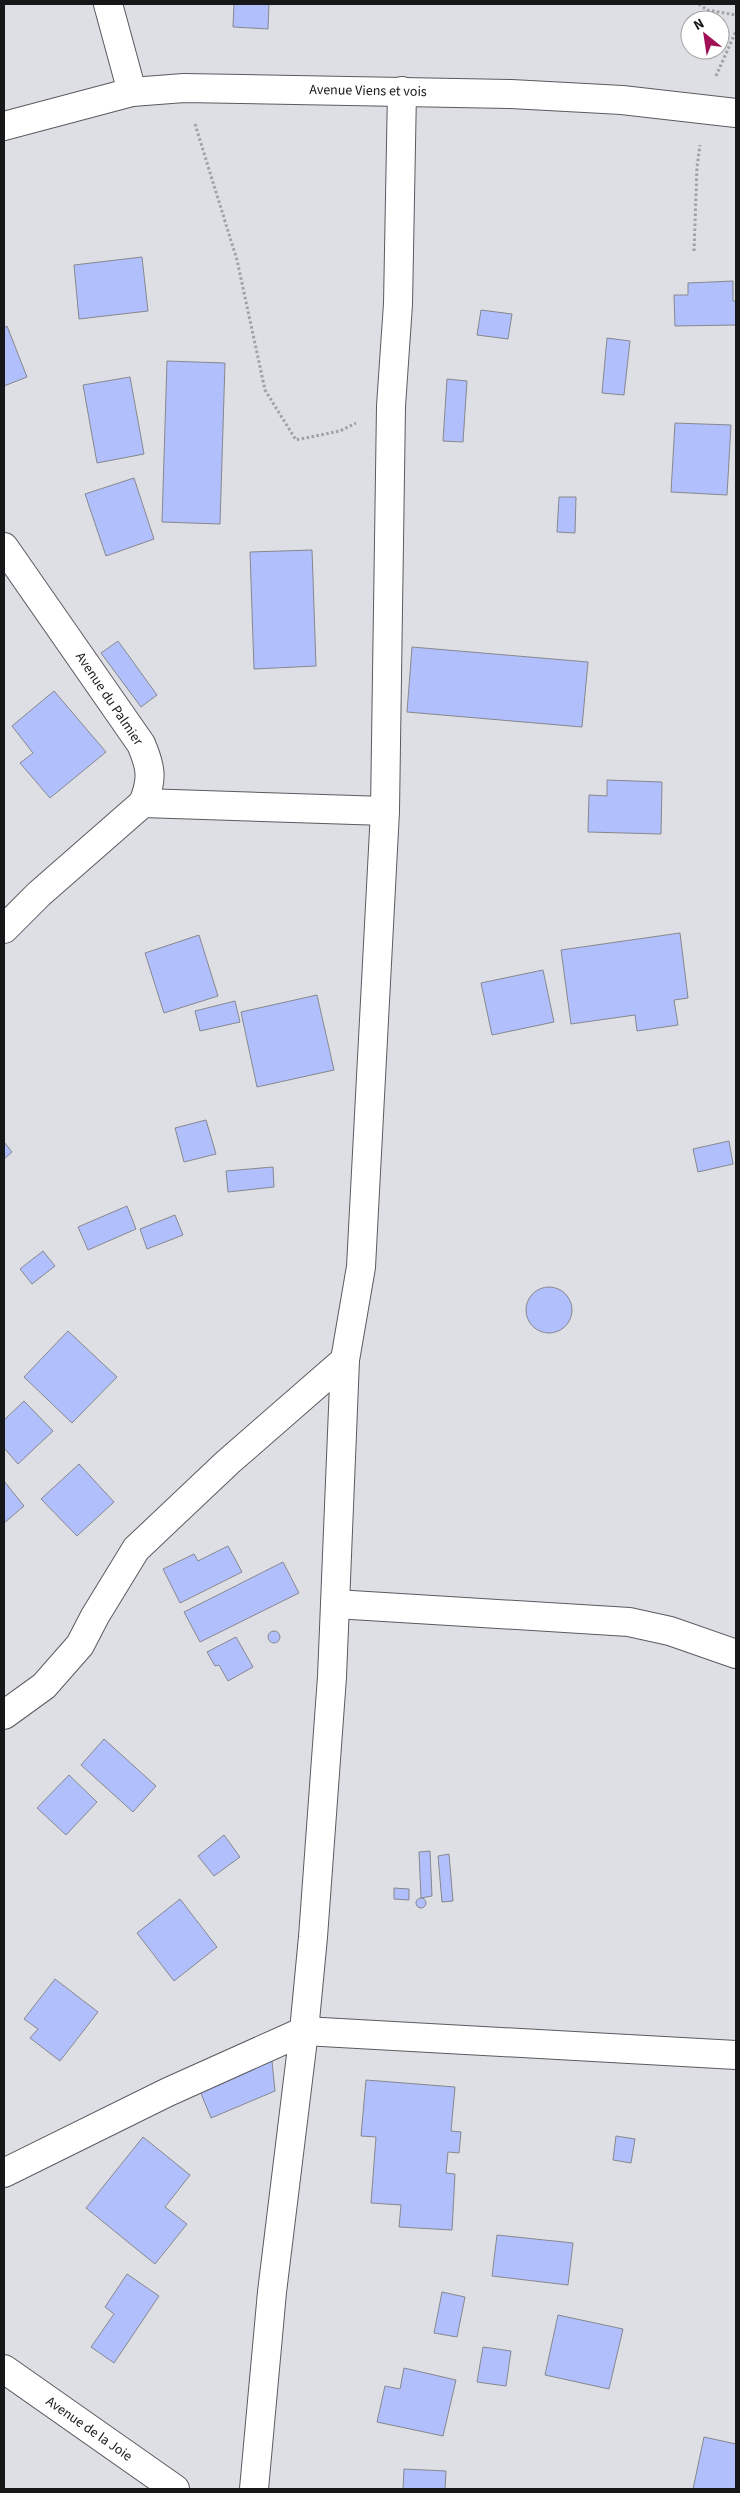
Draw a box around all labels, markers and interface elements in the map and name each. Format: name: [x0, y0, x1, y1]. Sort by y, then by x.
north arrow: [680, 10, 730, 60]
text: N: [690, 14, 708, 36]
street label: Avenue Viens et vois: [309, 80, 427, 102]
street label: Avenue du Palmier: [70, 648, 148, 750]
street label: Avenue de la Joie: [42, 2392, 136, 2466]

